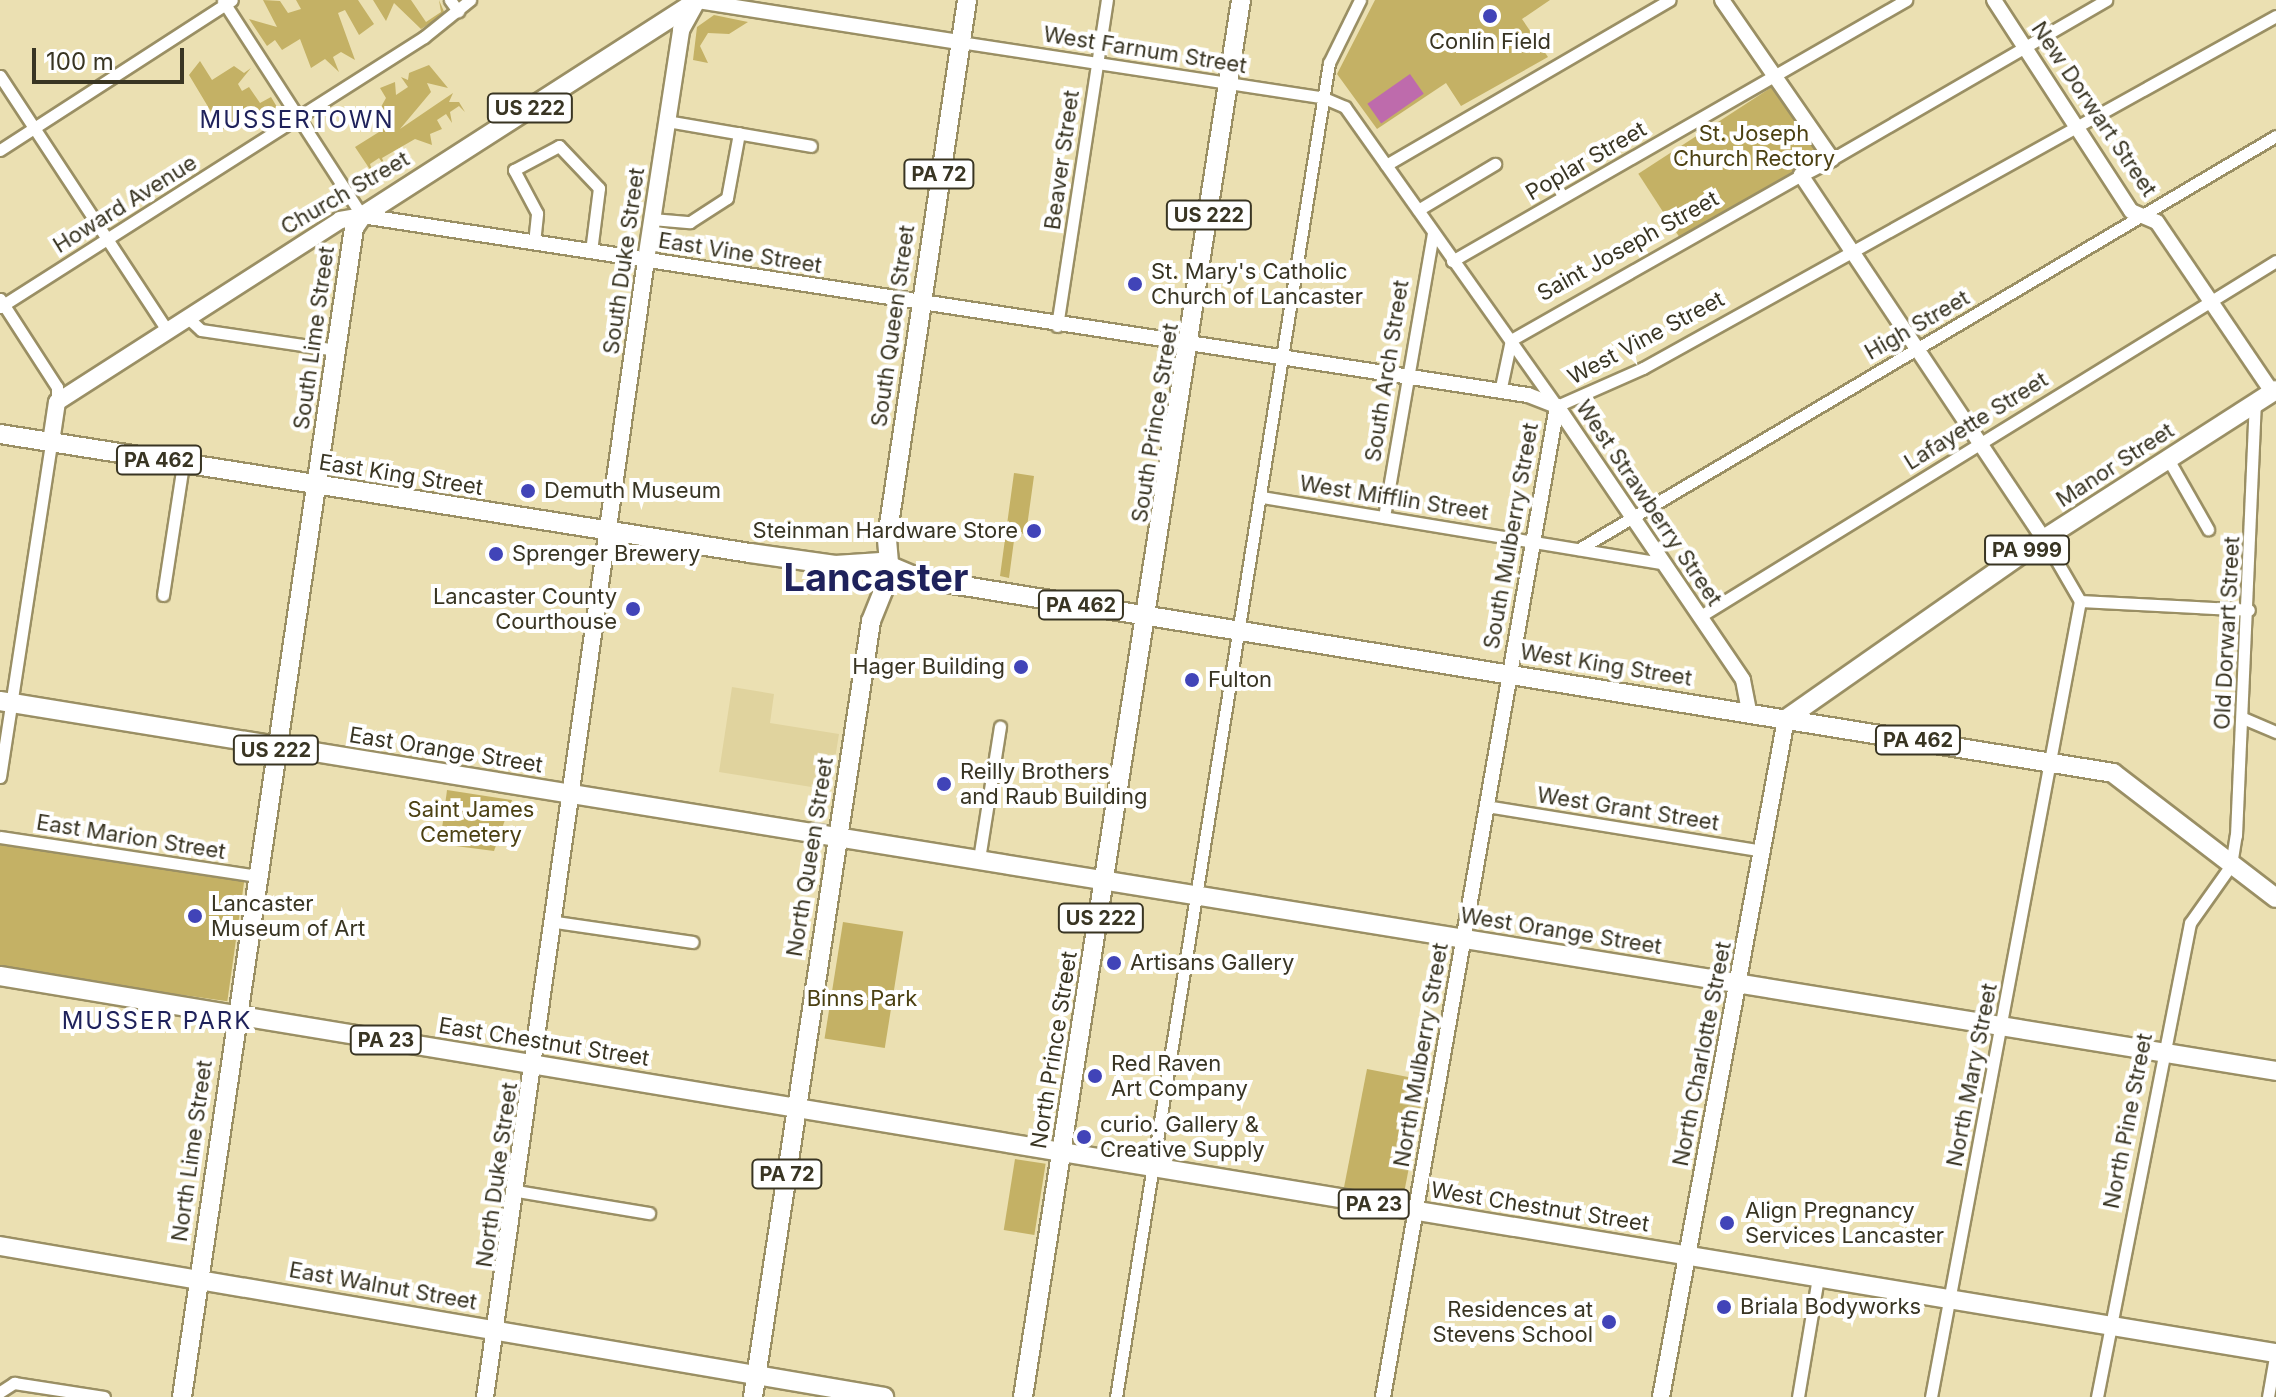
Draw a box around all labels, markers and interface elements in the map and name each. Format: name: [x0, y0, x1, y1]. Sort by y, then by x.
marker: Conlin Field: [1481, 7, 1499, 25]
street label: New Dorwart Street: [2026, 17, 2162, 201]
street label: West Farnum Street: [1042, 21, 1248, 79]
place label: Conlin Field: [1429, 29, 1551, 55]
scale bar: [36, 32, 188, 82]
text: 100 m: [46, 47, 114, 76]
street label: Beaver Street: [1039, 88, 1085, 232]
road number: US 222: [486, 92, 574, 124]
district label: MUSSERTOWN: [199, 106, 395, 134]
street label: Poplar Street: [1521, 116, 1651, 206]
park label: St. Joseph Church Rectory: [1673, 120, 1835, 172]
street label: Church Street: [276, 146, 414, 240]
street label: Howard Avenue: [48, 149, 202, 259]
road number: PA 72: [903, 158, 975, 190]
street label: South Duke Street: [598, 166, 650, 356]
street label: Saint Joseph Street: [1533, 185, 1723, 307]
road number: US 222: [1165, 199, 1253, 231]
street label: South Queen Street: [866, 223, 920, 429]
street label: East Vine Street: [656, 227, 824, 279]
street label: South Lime Street: [288, 245, 340, 431]
place label: St. Mary's Catholic Church of Lancaster: [1151, 258, 1363, 310]
marker: St. Mary's Catholic Church of Lancaster: [1126, 275, 1144, 293]
street label: South Arch Street: [1360, 278, 1414, 464]
street label: High Street: [1860, 284, 1974, 366]
street label: West Vine Street: [1563, 286, 1729, 390]
street label: South Prince Street: [1126, 321, 1184, 525]
street label: Lafayette Street: [1899, 366, 2053, 476]
street label: West Strawberry Street: [1570, 395, 1728, 611]
street label: Manor Street: [2051, 417, 2179, 513]
street label: South Mulberry Street: [1478, 421, 1544, 651]
road number: PA 462: [115, 444, 203, 476]
street label: East King Street: [317, 449, 485, 501]
street label: West Mifflin Street: [1298, 470, 1490, 526]
place label: Demuth Museum: [544, 478, 721, 504]
marker: Demuth Museum: [519, 482, 537, 500]
place label: Steinman Hardware Store: [753, 518, 1018, 544]
marker: Steinman Hardware Store: [1025, 522, 1043, 540]
road number: PA 999: [1983, 534, 2071, 566]
street label: Old Dorwart Street: [2209, 536, 2245, 730]
place label: Sprenger Brewery: [512, 541, 700, 567]
marker: Sprenger Brewery: [487, 545, 505, 563]
district label: Lancaster: [784, 555, 968, 601]
place label: Lancaster County Courthouse: [433, 583, 617, 634]
road number: PA 462: [1037, 589, 1125, 621]
marker: Lancaster County Courthouse: [624, 600, 642, 618]
street label: West King Street: [1518, 638, 1694, 692]
place label: Hager Building: [852, 654, 1005, 680]
marker: Hager Building: [1012, 658, 1030, 676]
place label: Fulton: [1208, 667, 1272, 693]
marker: Fulton: [1183, 671, 1201, 689]
street label: East Orange Street: [347, 722, 545, 778]
road number: PA 462: [1874, 724, 1962, 756]
road number: US 222: [232, 734, 320, 766]
street label: North Queen Street: [781, 755, 839, 959]
place label: Reilly Brothers and Raub Building: [960, 758, 1147, 810]
marker: Reilly Brothers and Raub Building: [935, 775, 953, 793]
street label: West Grant Street: [1535, 782, 1721, 836]
park label: Saint James Cemetery: [408, 796, 534, 848]
street label: East Marion Street: [35, 809, 227, 865]
place label: Lancaster Museum of Art: [211, 890, 365, 942]
road number: US 222: [1057, 902, 1145, 934]
street label: West Orange Street: [1458, 902, 1664, 960]
marker: Lancaster Museum of Art: [186, 907, 204, 925]
street label: North Charlotte Street: [1667, 940, 1737, 1168]
street label: North Mulberry Street: [1388, 941, 1454, 1169]
street label: North Prince Street: [1025, 949, 1083, 1151]
place label: Artisans Gallery: [1130, 950, 1294, 976]
marker: Artisans Gallery: [1105, 954, 1123, 972]
street label: North Mary Street: [1941, 981, 2003, 1169]
park label: Binns Park: [807, 986, 917, 1012]
district label: MUSSER PARK: [62, 1007, 252, 1035]
street label: East Chestnut Street: [437, 1012, 651, 1072]
road number: PA 23: [348, 1024, 424, 1056]
street label: North Pine Street: [2098, 1031, 2158, 1211]
place label: Red Raven Art Company: [1111, 1050, 1248, 1102]
street label: North Lime Street: [166, 1059, 218, 1243]
marker: Red Raven Art Company: [1086, 1067, 1104, 1085]
street label: North Duke Street: [471, 1081, 523, 1269]
place label: curio. Gallery & Creative Supply: [1100, 1111, 1265, 1162]
marker: curio. Gallery & Creative Supply: [1075, 1128, 1093, 1146]
road number: PA 72: [751, 1158, 823, 1190]
street label: West Chestnut Street: [1429, 1177, 1651, 1237]
road number: PA 23: [1336, 1188, 1412, 1220]
place label: Align Pregnancy Services Lancaster: [1745, 1197, 1944, 1248]
marker: Align Pregnancy Services Lancaster: [1716, 1212, 1738, 1234]
street label: East Walnut Street: [287, 1256, 479, 1316]
place label: Briala Bodyworks: [1740, 1294, 1921, 1320]
place label: Residences at Stevens School: [1433, 1296, 1593, 1348]
marker: Briala Bodyworks: [1715, 1298, 1733, 1316]
marker: Residences at Stevens School: [1600, 1313, 1618, 1331]

